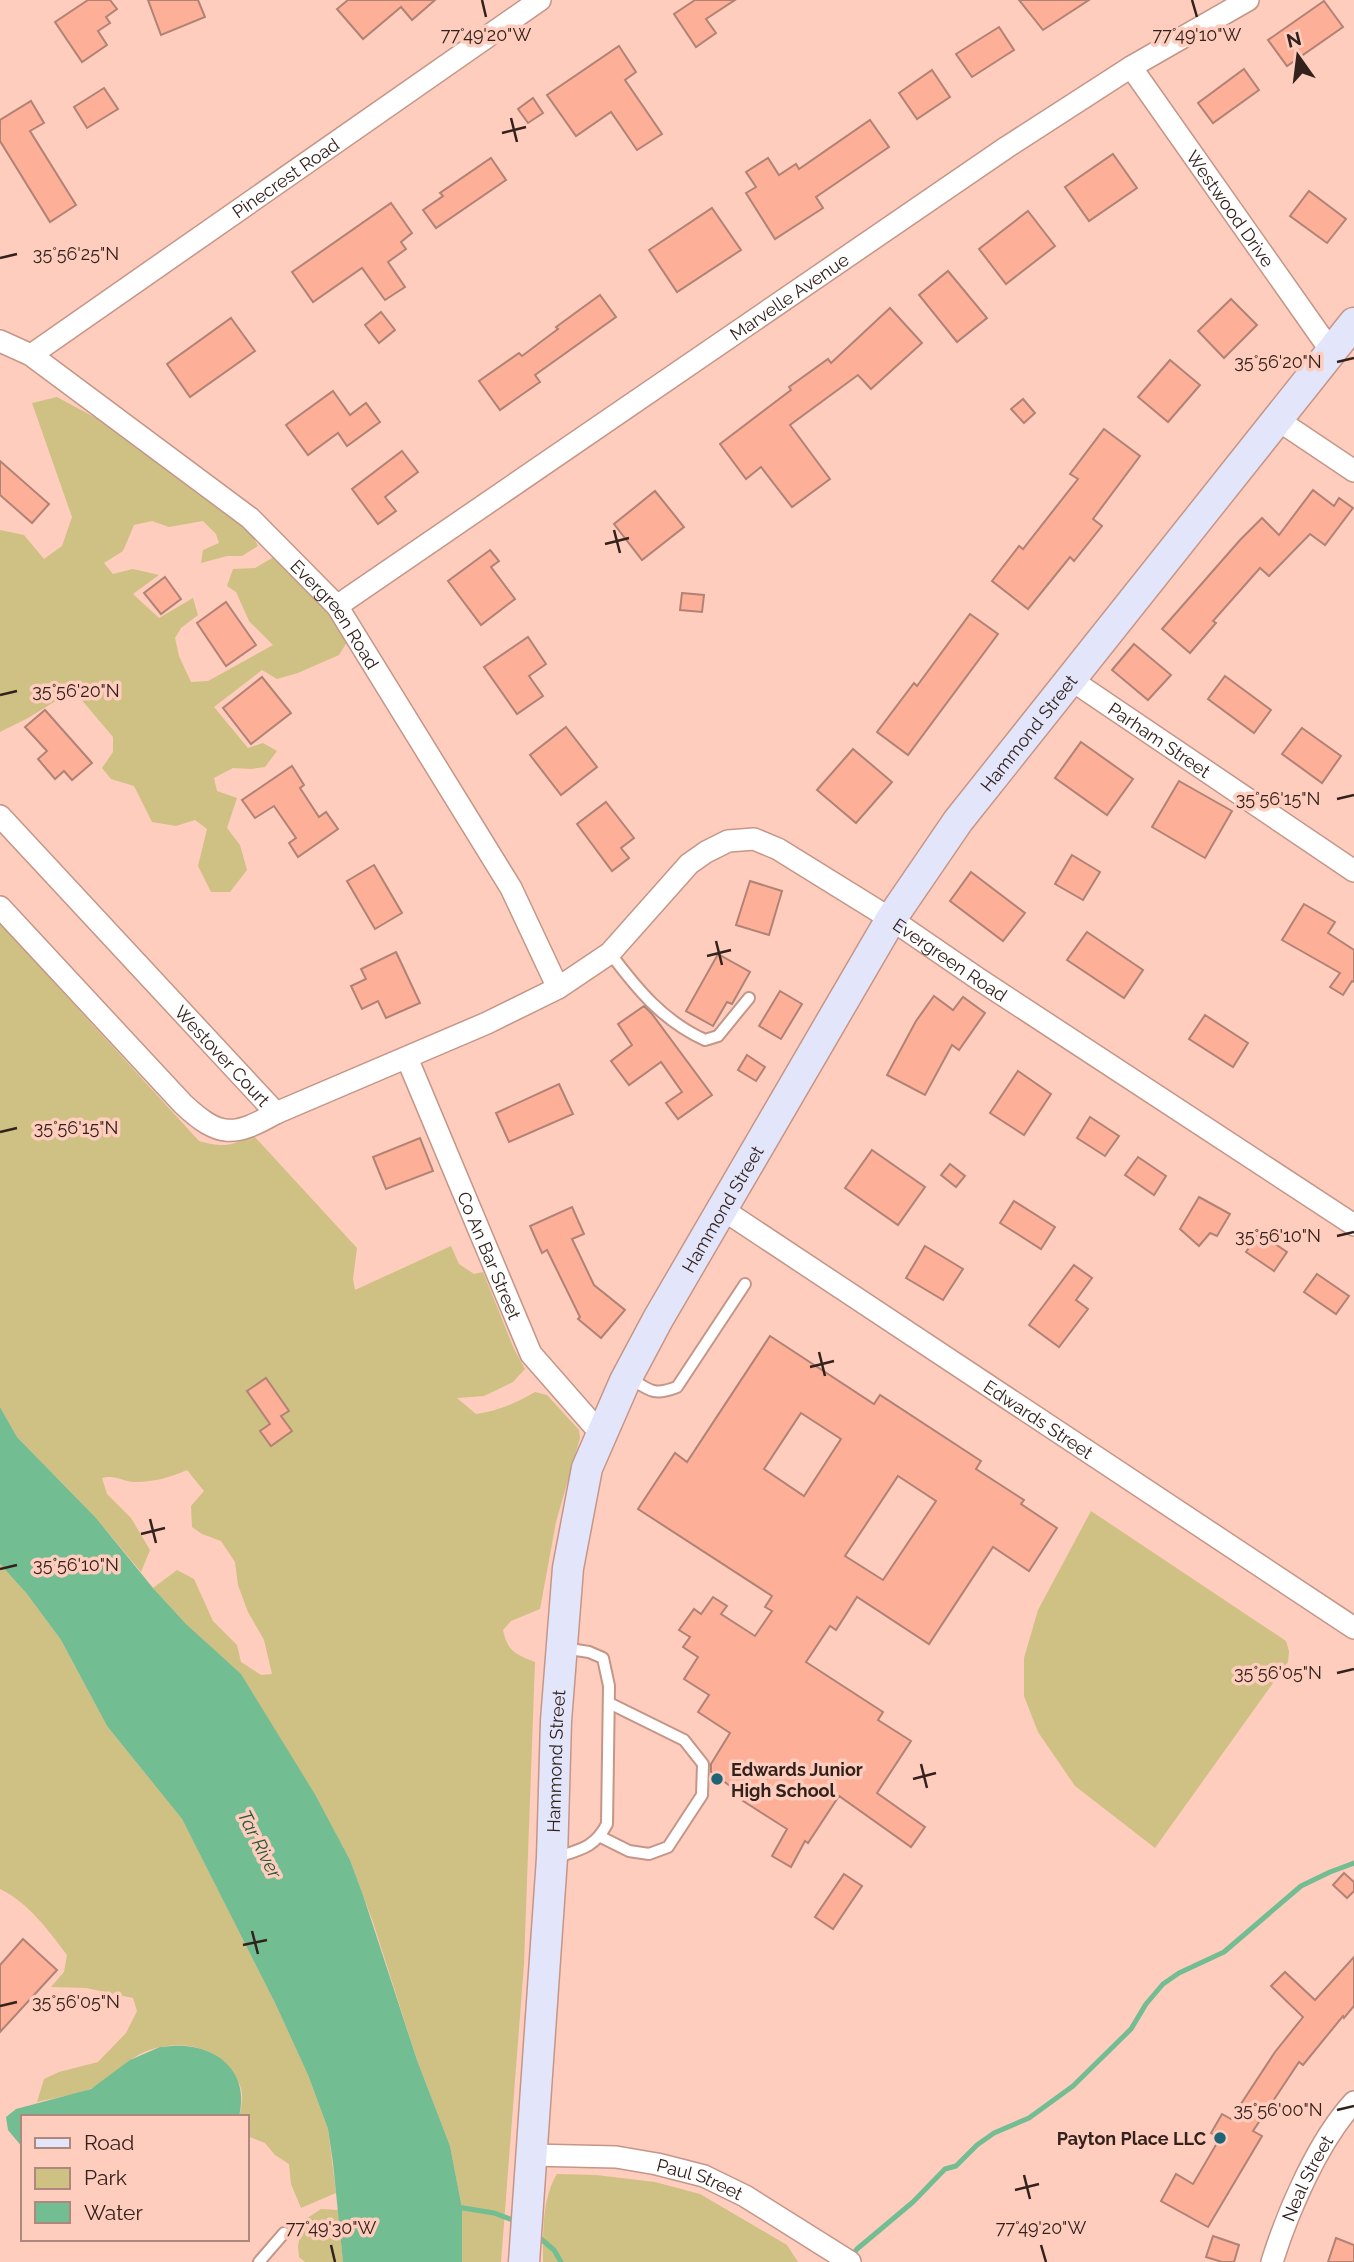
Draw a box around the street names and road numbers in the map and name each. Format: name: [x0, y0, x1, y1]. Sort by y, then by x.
street label: Pinecrest Road: [228, 133, 343, 222]
street label: Westwood Drive: [1182, 146, 1279, 271]
street label: Marvelle Avenue: [726, 248, 853, 344]
street label: Evergreen Road: [286, 555, 384, 673]
street label: Hammond Street: [976, 670, 1081, 795]
street label: Parham Street: [1104, 698, 1214, 781]
street label: Evergreen Road: [889, 913, 1011, 1005]
street label: Westover Court: [171, 1001, 274, 1110]
street label: Hammond Street: [677, 1142, 767, 1276]
street label: Co An Bar Street: [454, 1188, 526, 1322]
street label: Edwards Street: [980, 1375, 1097, 1463]
street label: Hammond Street: [542, 1689, 569, 1833]
street label: Neal Street: [1277, 2131, 1337, 2224]
street label: Paul Street: [655, 2154, 746, 2204]

